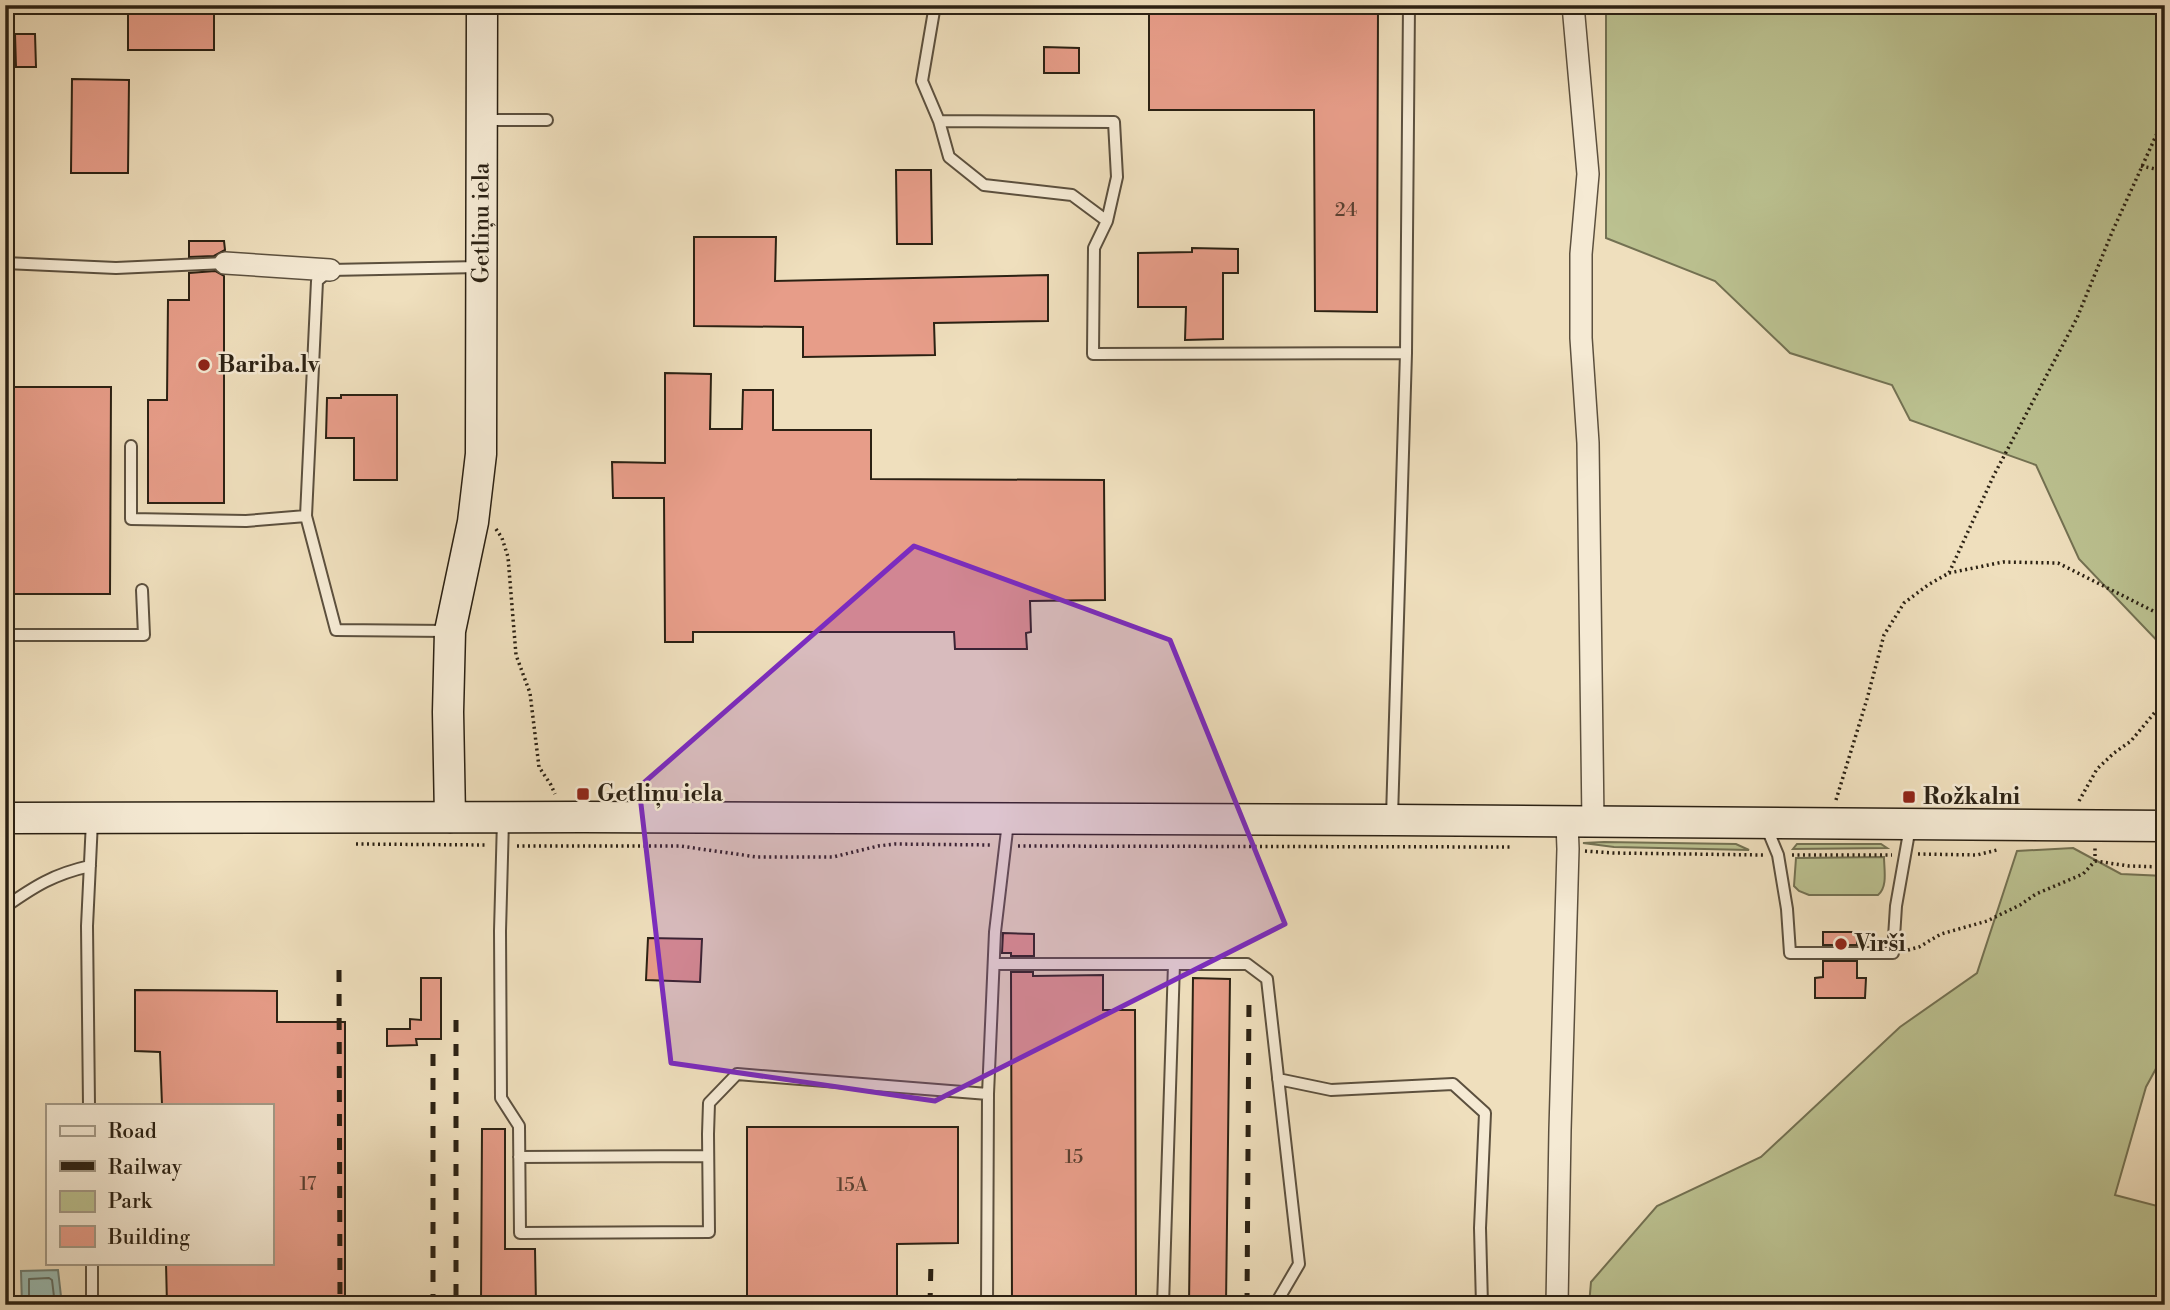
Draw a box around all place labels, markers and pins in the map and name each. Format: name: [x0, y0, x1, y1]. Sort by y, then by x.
place label: Bariba.lv: [218, 351, 320, 379]
marker: Bariba.lv: [196, 357, 212, 373]
place label: Getliņu iela: [597, 780, 723, 809]
place label: Rožkalni: [1923, 783, 2020, 811]
marker: Getliņu iela: [575, 786, 591, 802]
marker: Rožkalni: [1901, 789, 1917, 805]
place label: Virši: [1854, 930, 1906, 958]
marker: Virši: [1833, 936, 1849, 952]

